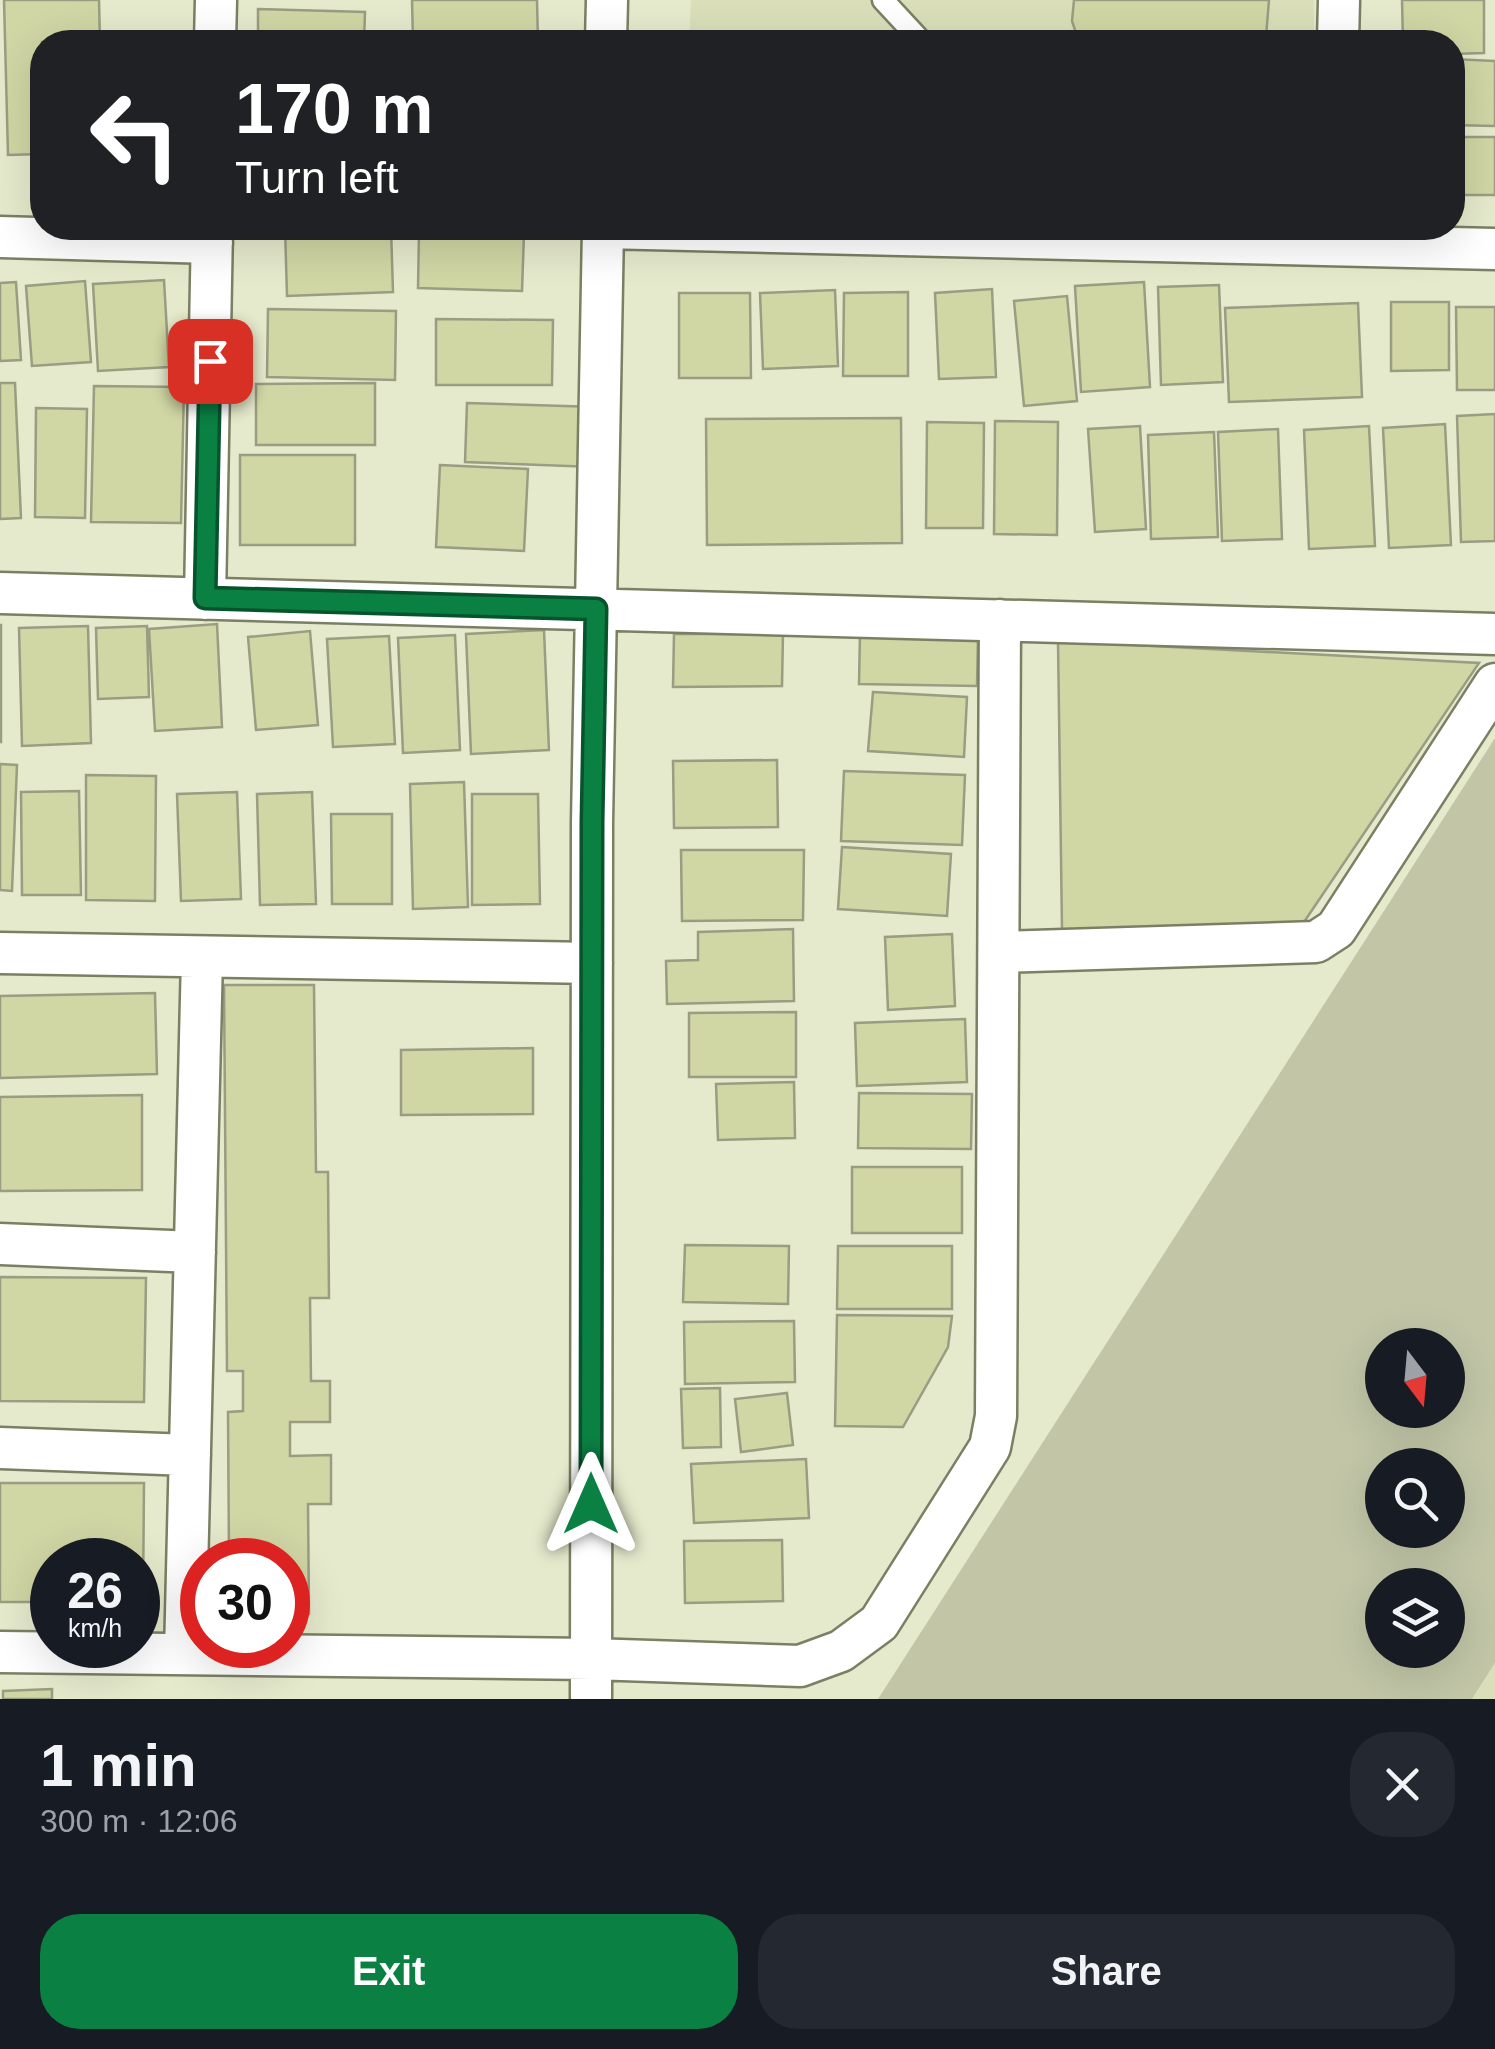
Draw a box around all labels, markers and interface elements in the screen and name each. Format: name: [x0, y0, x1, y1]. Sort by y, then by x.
icon: left: [70, 70, 200, 200]
text: 170 m: [235, 70, 433, 148]
text: Turn left: [235, 152, 398, 203]
pin: [168, 319, 253, 404]
icon: arrive: [183, 334, 238, 389]
north arrow: [1365, 1328, 1465, 1428]
map controls: [1365, 1328, 1465, 1668]
button: search: [1365, 1448, 1465, 1548]
position arrow: [539, 1452, 643, 1556]
speed limit sign: 30: [180, 1538, 310, 1668]
text: 26: [67, 1563, 123, 1619]
button: layers: [1365, 1568, 1465, 1668]
text: km/h: [68, 1614, 122, 1642]
text: 1 min: [40, 1732, 197, 1799]
button: close: [1350, 1732, 1455, 1837]
text: 300 m · 12:06: [40, 1803, 237, 1839]
button: Exit: [40, 1914, 738, 2029]
button: Share: [758, 1914, 1455, 2029]

